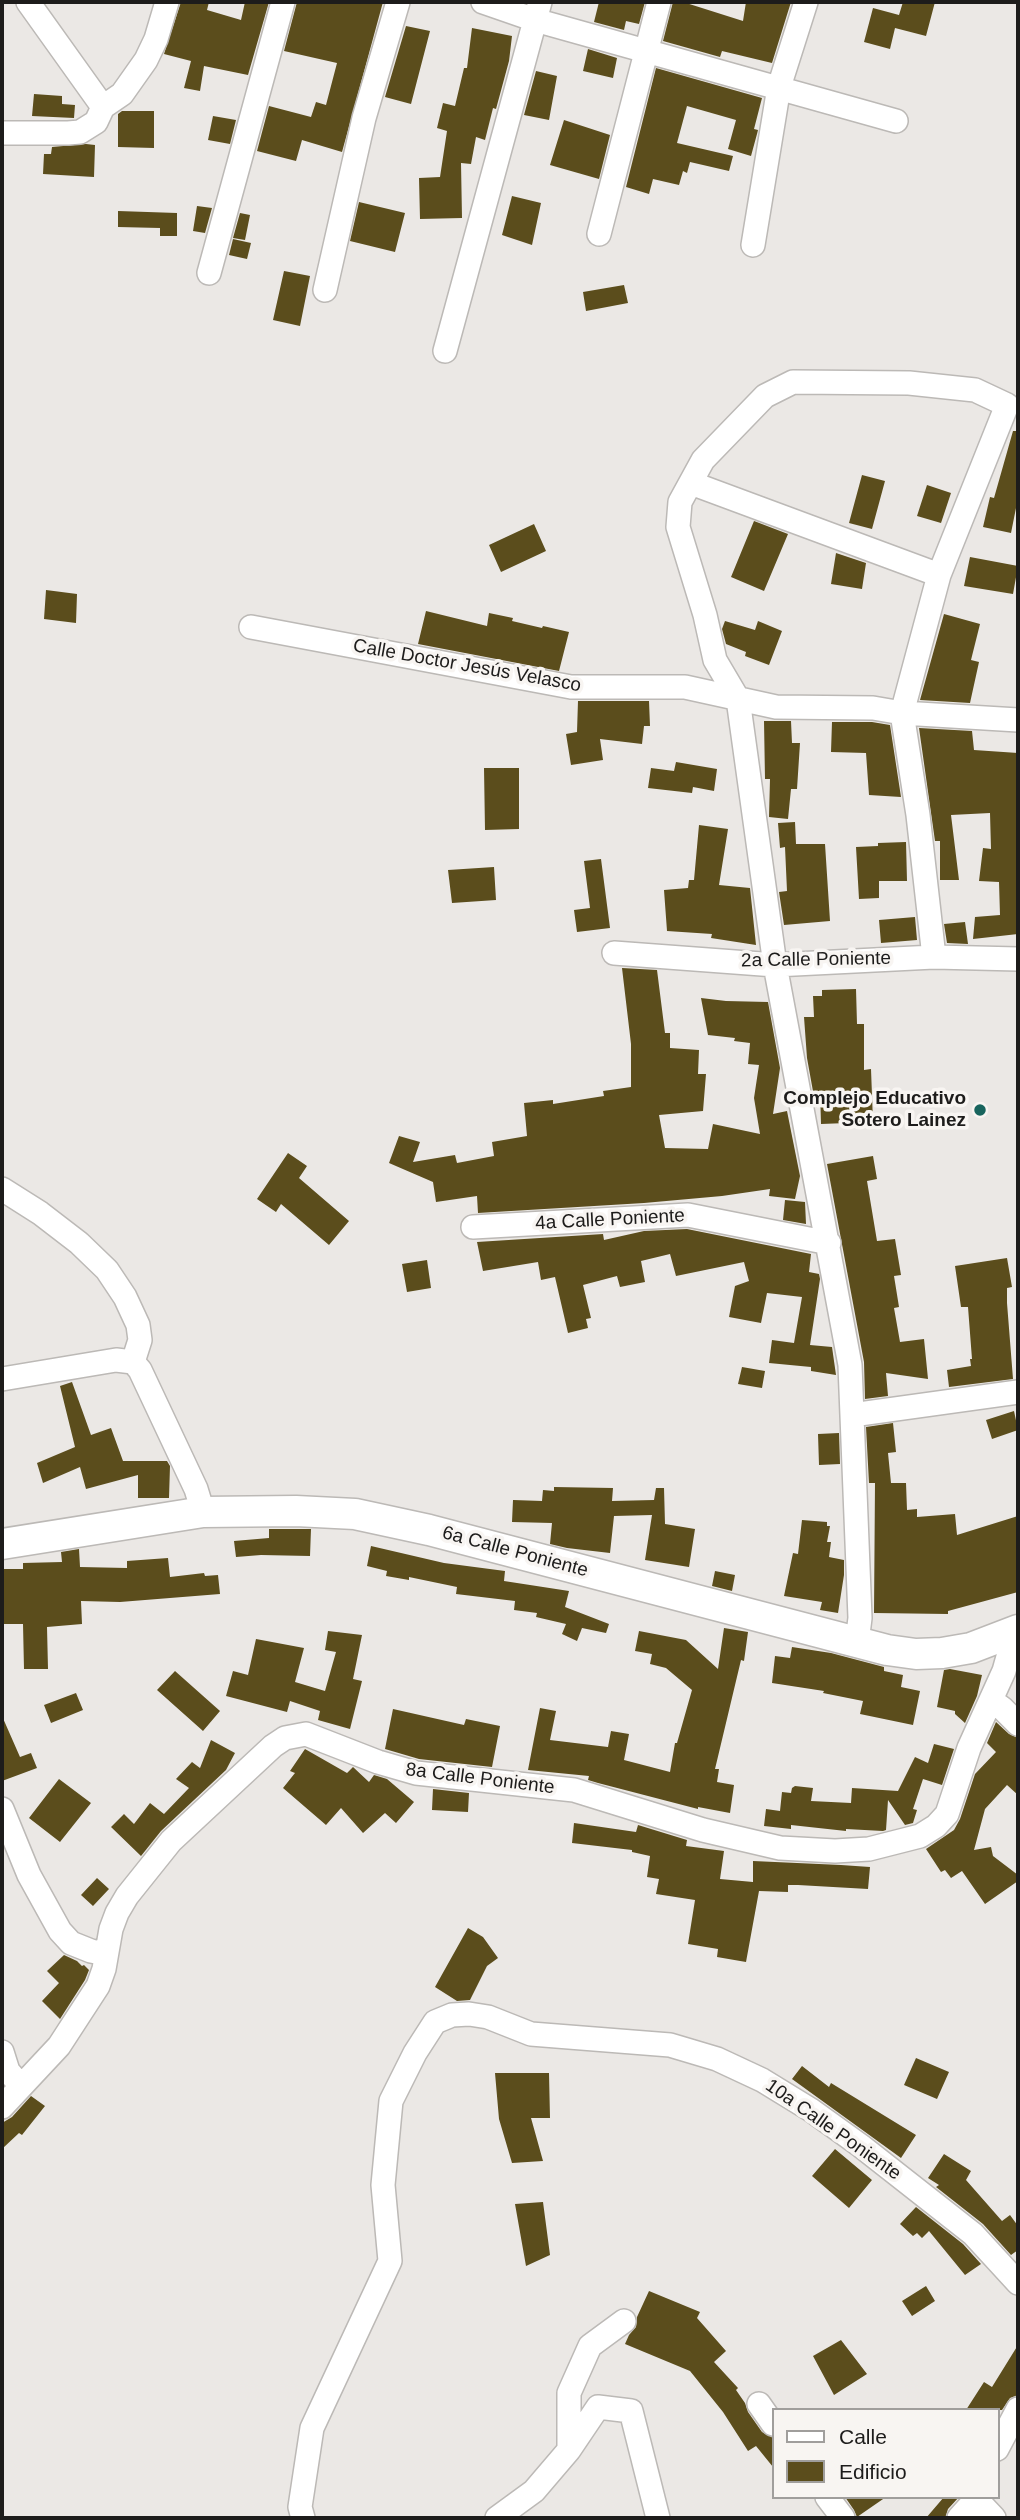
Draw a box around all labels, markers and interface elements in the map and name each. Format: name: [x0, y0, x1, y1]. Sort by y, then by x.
street label: Calle Doctor Jesús Velasco: [351, 635, 583, 697]
street label: 2a Calle Poniente: [741, 947, 891, 973]
place label: Complejo Educativo Sotero Lainez: [783, 1088, 966, 1132]
marker: Complejo Educativo Sotero Lainez: [972, 1102, 988, 1118]
street label: 4a Calle Poniente: [535, 1205, 685, 1235]
street label: 6a Calle Poniente: [440, 1522, 590, 1582]
street label: 8a Calle Poniente: [404, 1759, 556, 1799]
street label: 10a Calle Poniente: [761, 2075, 905, 2185]
legend: [772, 2408, 999, 2499]
text: Calle: [839, 2425, 887, 2448]
text: Edificio: [839, 2460, 907, 2483]

